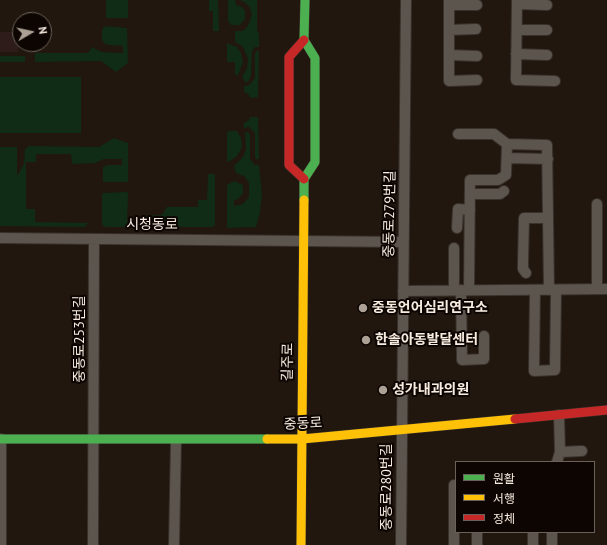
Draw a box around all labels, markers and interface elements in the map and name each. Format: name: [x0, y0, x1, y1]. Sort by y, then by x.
north arrow: [12, 12, 52, 52]
text: N: [35, 26, 50, 35]
street label: 중동로279번길: [381, 170, 399, 258]
street label: 시청동로: [126, 217, 178, 233]
street label: 중동로253번길: [72, 295, 88, 383]
place label: 중동언어심리연구소: [372, 300, 488, 316]
marker: 중동언어심리연구소: [357, 302, 369, 314]
place label: 한솔아동발달센터: [375, 332, 478, 348]
marker: 한솔아동발달센터: [360, 334, 372, 346]
street label: 길주로: [279, 343, 297, 381]
place label: 성가내과의원: [392, 382, 469, 398]
marker: 성가내과의원: [377, 384, 389, 396]
street label: 중동로: [283, 415, 323, 433]
street label: 중동로280번길: [379, 443, 395, 531]
legend: [455, 461, 595, 533]
text: 원활: [493, 471, 515, 486]
text: 서행: [493, 491, 515, 506]
text: 정체: [493, 511, 515, 526]

